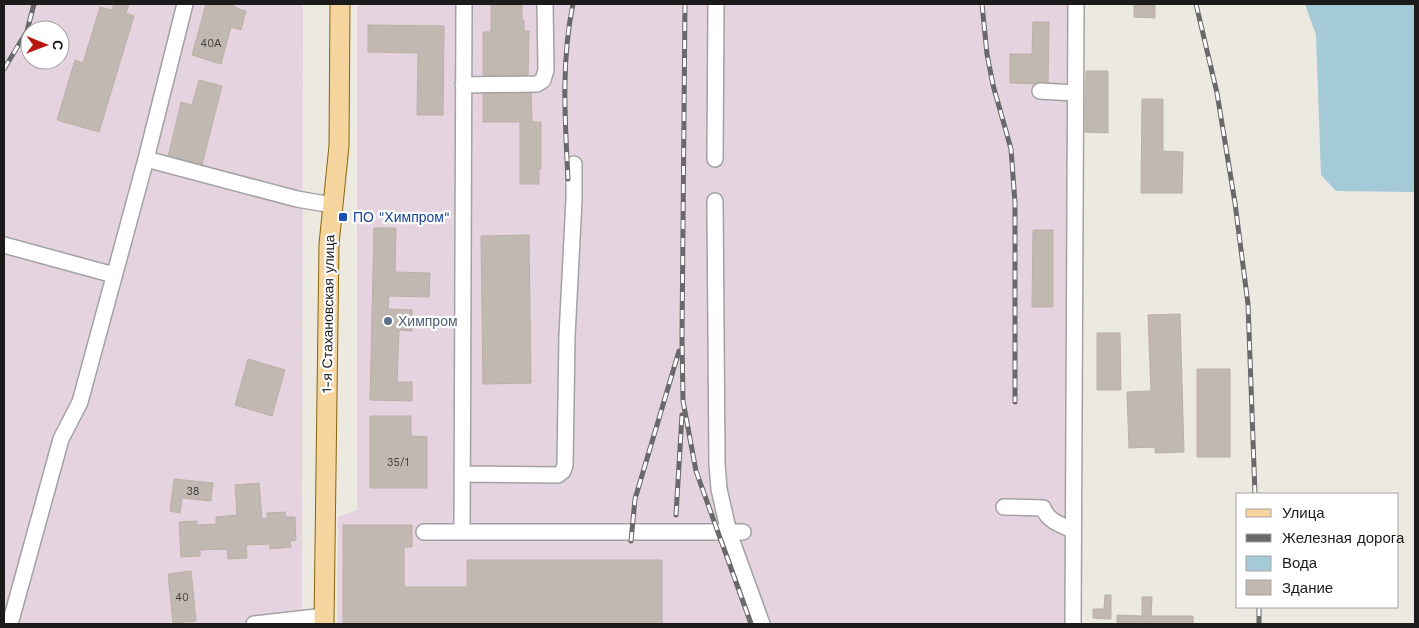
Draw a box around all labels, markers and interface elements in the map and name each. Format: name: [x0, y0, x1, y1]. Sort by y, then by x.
north arrow: [20, 20, 70, 70]
house number: 40А: [201, 37, 222, 50]
text: С: [50, 40, 66, 50]
place label: ПО "Химпром": [353, 209, 450, 225]
marker: ПО "Химпром": [337, 211, 349, 223]
street label: 1-я Стахановская улица: [319, 234, 337, 393]
place label: Химпром: [398, 313, 458, 329]
marker: Химпром: [382, 315, 394, 327]
house number: 35/1: [387, 456, 409, 469]
house number: 38: [186, 485, 200, 498]
legend: [1236, 493, 1399, 608]
text: Улица: [1282, 504, 1325, 522]
text: Железная дорога: [1282, 529, 1405, 547]
text: Вода: [1282, 554, 1318, 572]
text: Здание: [1282, 579, 1333, 597]
house number: 40: [175, 591, 189, 604]

